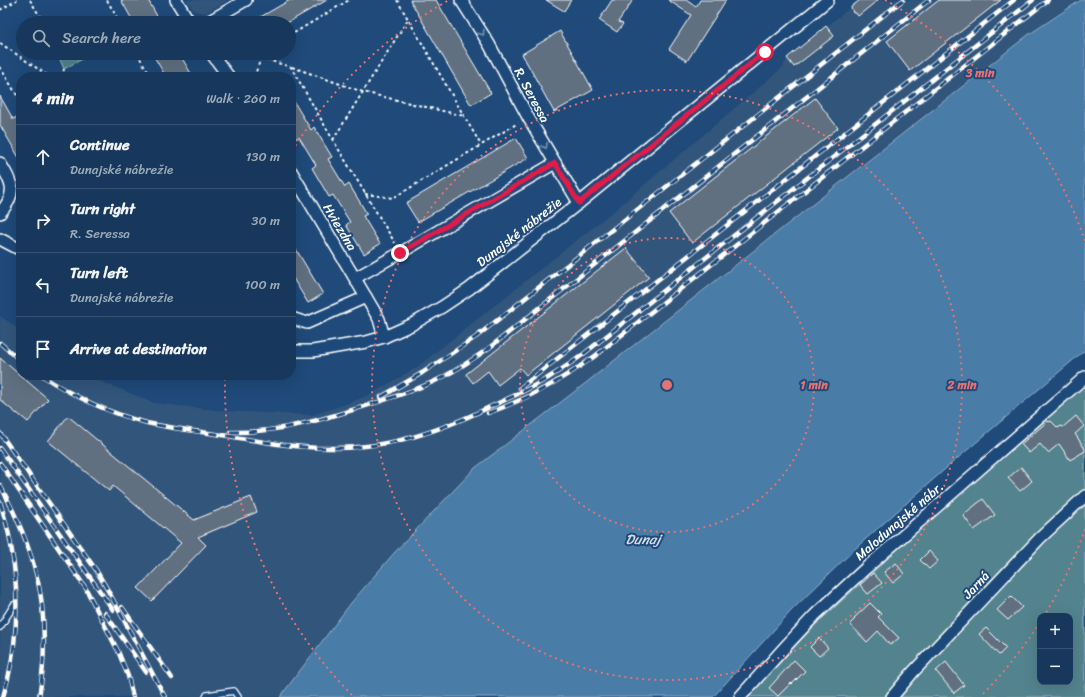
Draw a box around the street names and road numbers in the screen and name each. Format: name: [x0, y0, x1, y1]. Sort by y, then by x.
street label: R. Seressa: [508, 63, 556, 127]
street label: Dunajské nábrežie: [471, 191, 567, 273]
street label: Hviezdna: [317, 199, 364, 256]
street label: Malodunajské nábr.: [849, 476, 949, 566]
street label: Jarná: [956, 565, 995, 605]

